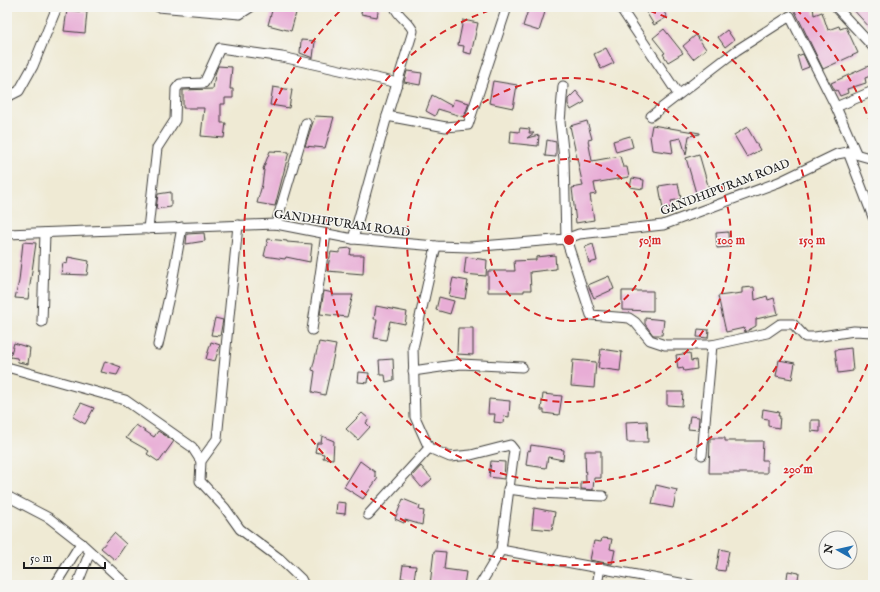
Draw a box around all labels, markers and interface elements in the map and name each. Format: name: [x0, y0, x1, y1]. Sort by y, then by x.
street label: GANDHIPURAM ROAD: [658, 156, 792, 219]
street label: GANDHIPURAM ROAD: [273, 207, 411, 241]
centre of rings: [562, 233, 576, 247]
text: 50 m: [639, 233, 662, 248]
text: 100 m: [717, 233, 746, 248]
text: 150 m: [799, 233, 826, 248]
text: 200 m: [783, 462, 813, 477]
north arrow: [818, 530, 858, 570]
text: N: [821, 543, 837, 555]
scale bar: [24, 544, 105, 570]
text: 50 m: [30, 551, 52, 566]

